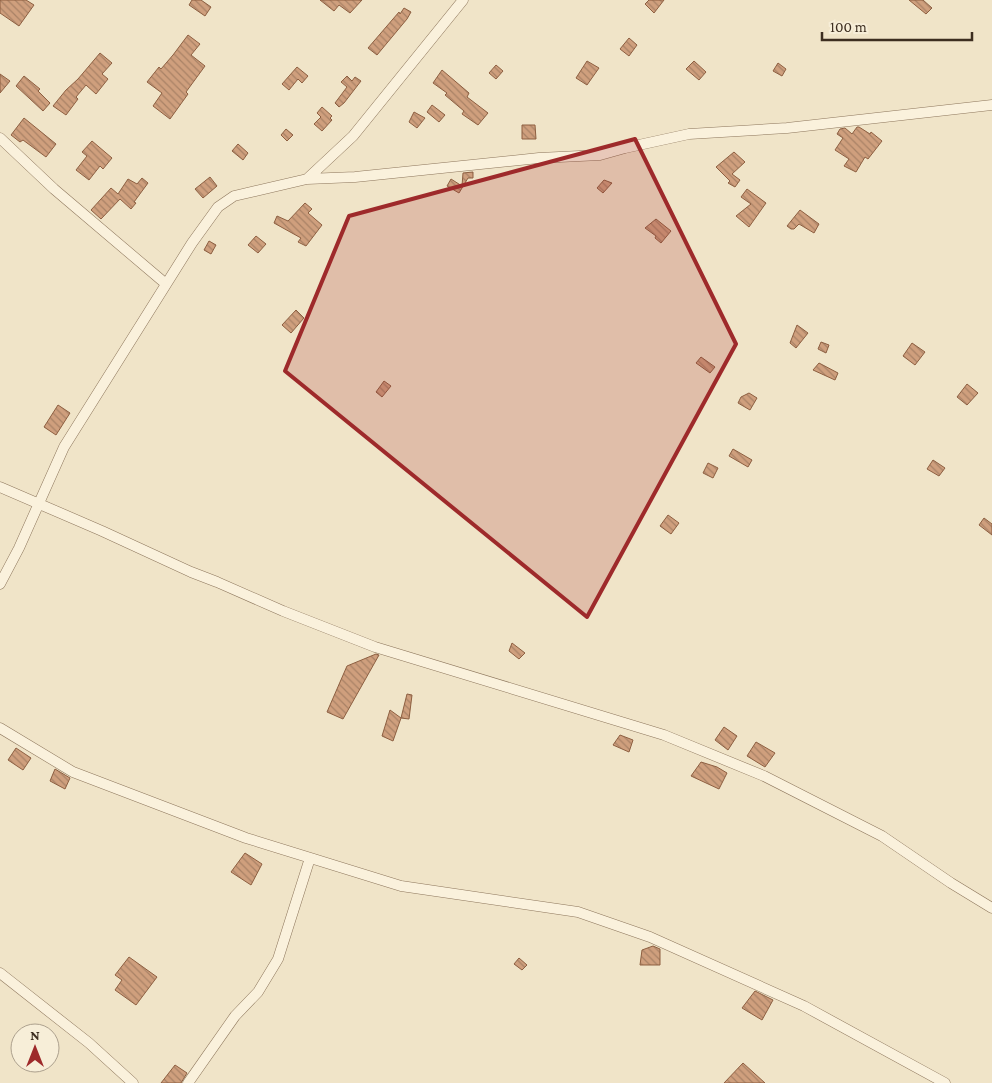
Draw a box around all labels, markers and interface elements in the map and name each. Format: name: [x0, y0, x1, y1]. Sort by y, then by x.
scale bar: [822, 10, 972, 42]
text: 100 m: [830, 19, 867, 35]
north arrow: [10, 1023, 60, 1073]
text: N: [30, 1027, 40, 1043]

